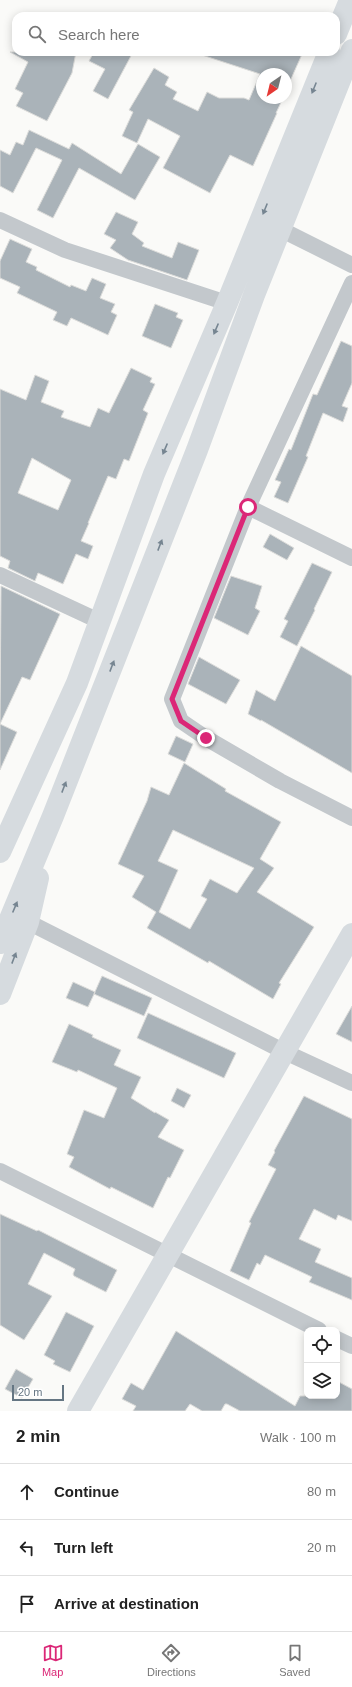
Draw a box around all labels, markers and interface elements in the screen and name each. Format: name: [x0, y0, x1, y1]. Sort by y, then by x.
search box: [12, 12, 340, 56]
icon: search: [26, 23, 48, 45]
text: Search here: [58, 26, 140, 43]
north arrow: [256, 68, 292, 104]
one-way arrow: [311, 83, 317, 95]
one-way arrow: [262, 203, 268, 215]
one-way arrow: [213, 323, 219, 335]
one-way arrow: [162, 443, 168, 455]
route start: [239, 498, 257, 516]
one-way arrow: [157, 538, 163, 550]
one-way arrow: [109, 659, 115, 671]
route end: [197, 729, 215, 747]
one-way arrow: [62, 780, 68, 792]
one-way arrow: [12, 901, 18, 912]
one-way arrow: [12, 951, 18, 963]
map controls: [304, 1327, 340, 1399]
button: locate: [304, 1327, 340, 1363]
button: layers: [304, 1363, 340, 1399]
scale bar: [12, 1383, 64, 1402]
text: 20 m: [18, 1386, 42, 1398]
text: 2 min: [16, 1427, 60, 1446]
text: Walk · 100 m: [260, 1430, 336, 1445]
icon: ahead: [16, 1481, 38, 1503]
text: Continue: [54, 1483, 119, 1500]
text: 80 m: [307, 1484, 336, 1499]
icon: left: [16, 1537, 38, 1559]
text: Turn left: [54, 1539, 113, 1556]
text: 20 m: [307, 1540, 336, 1555]
icon: arrive: [16, 1593, 38, 1615]
text: Arrive at destination: [54, 1595, 199, 1612]
tab: Map: [42, 1642, 64, 1678]
tab: Directions: [147, 1642, 196, 1678]
tab: Saved: [279, 1642, 310, 1678]

